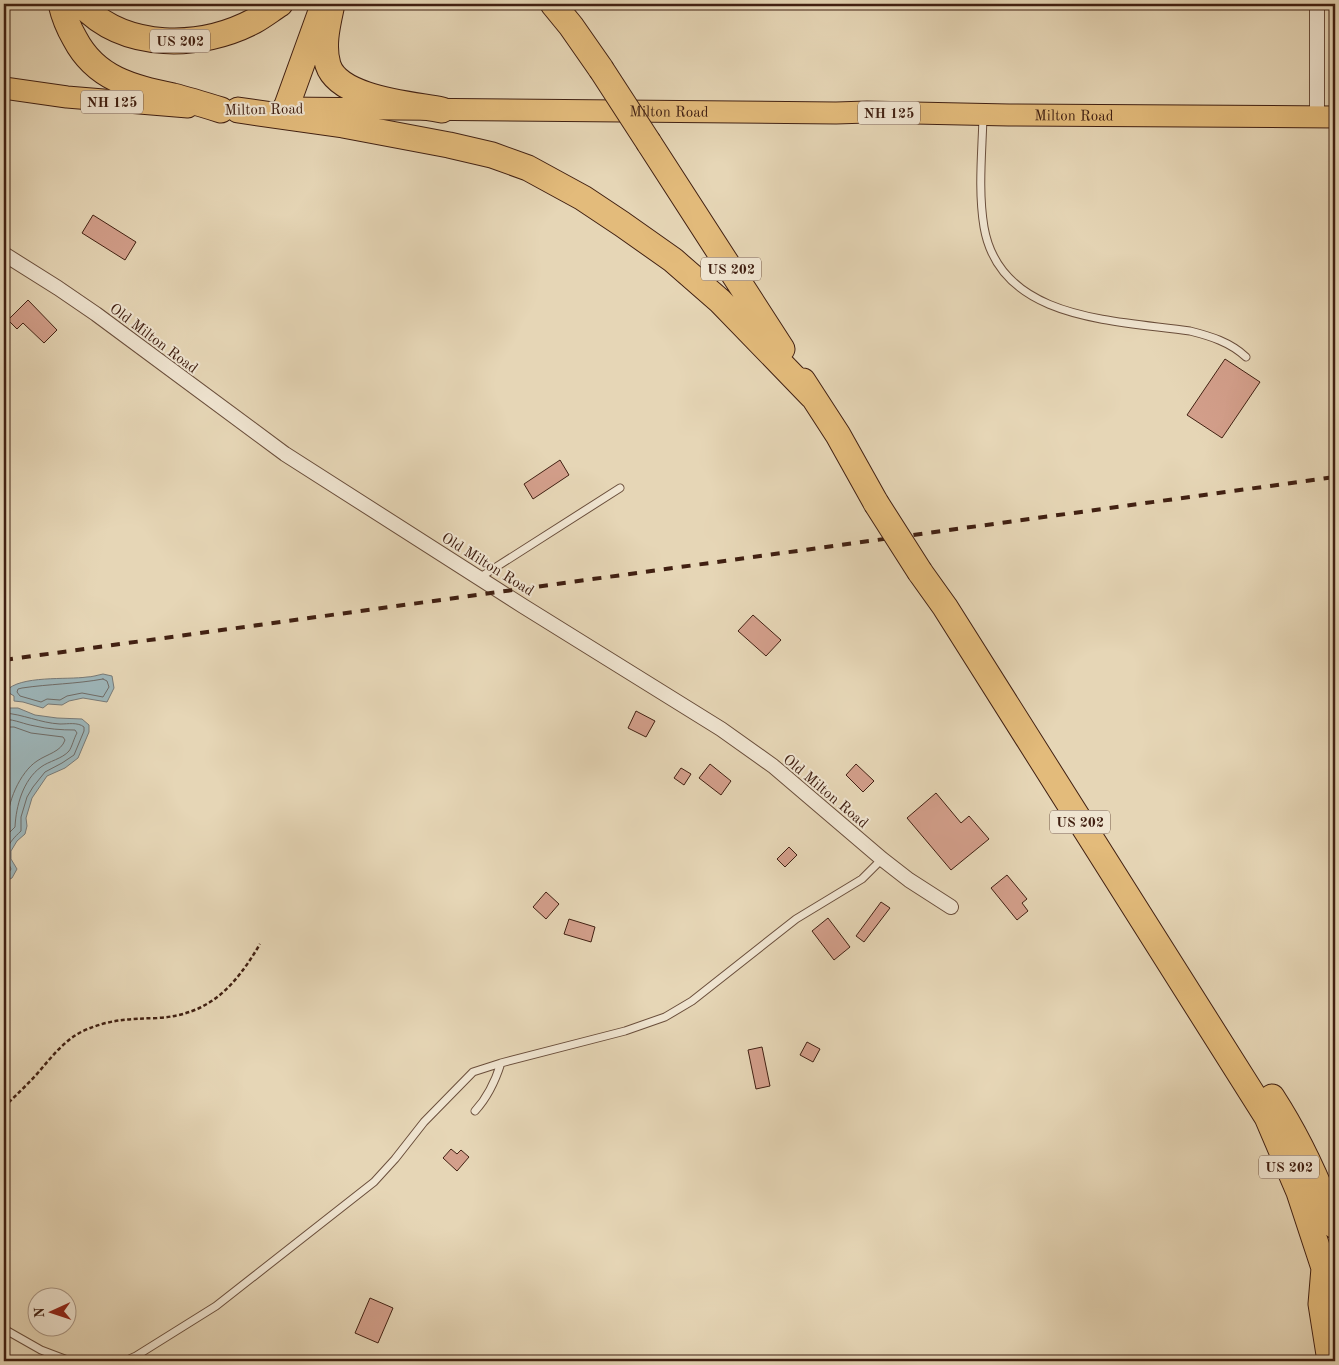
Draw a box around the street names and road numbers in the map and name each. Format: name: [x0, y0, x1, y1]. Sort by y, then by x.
road number: US 202: [150, 29, 210, 52]
road number: NH 125: [81, 90, 143, 114]
street label: Milton Road: [224, 102, 304, 119]
road number: NH 125: [858, 102, 920, 125]
street label: Milton Road: [629, 105, 709, 121]
street label: Milton Road: [1034, 109, 1114, 125]
road number: US 202: [701, 258, 761, 280]
street label: Old Milton Road: [106, 301, 200, 377]
street label: Old Milton Road: [438, 531, 536, 600]
street label: Old Milton Road: [780, 752, 870, 832]
road number: US 202: [1050, 810, 1110, 834]
road number: US 202: [1259, 1156, 1319, 1178]

